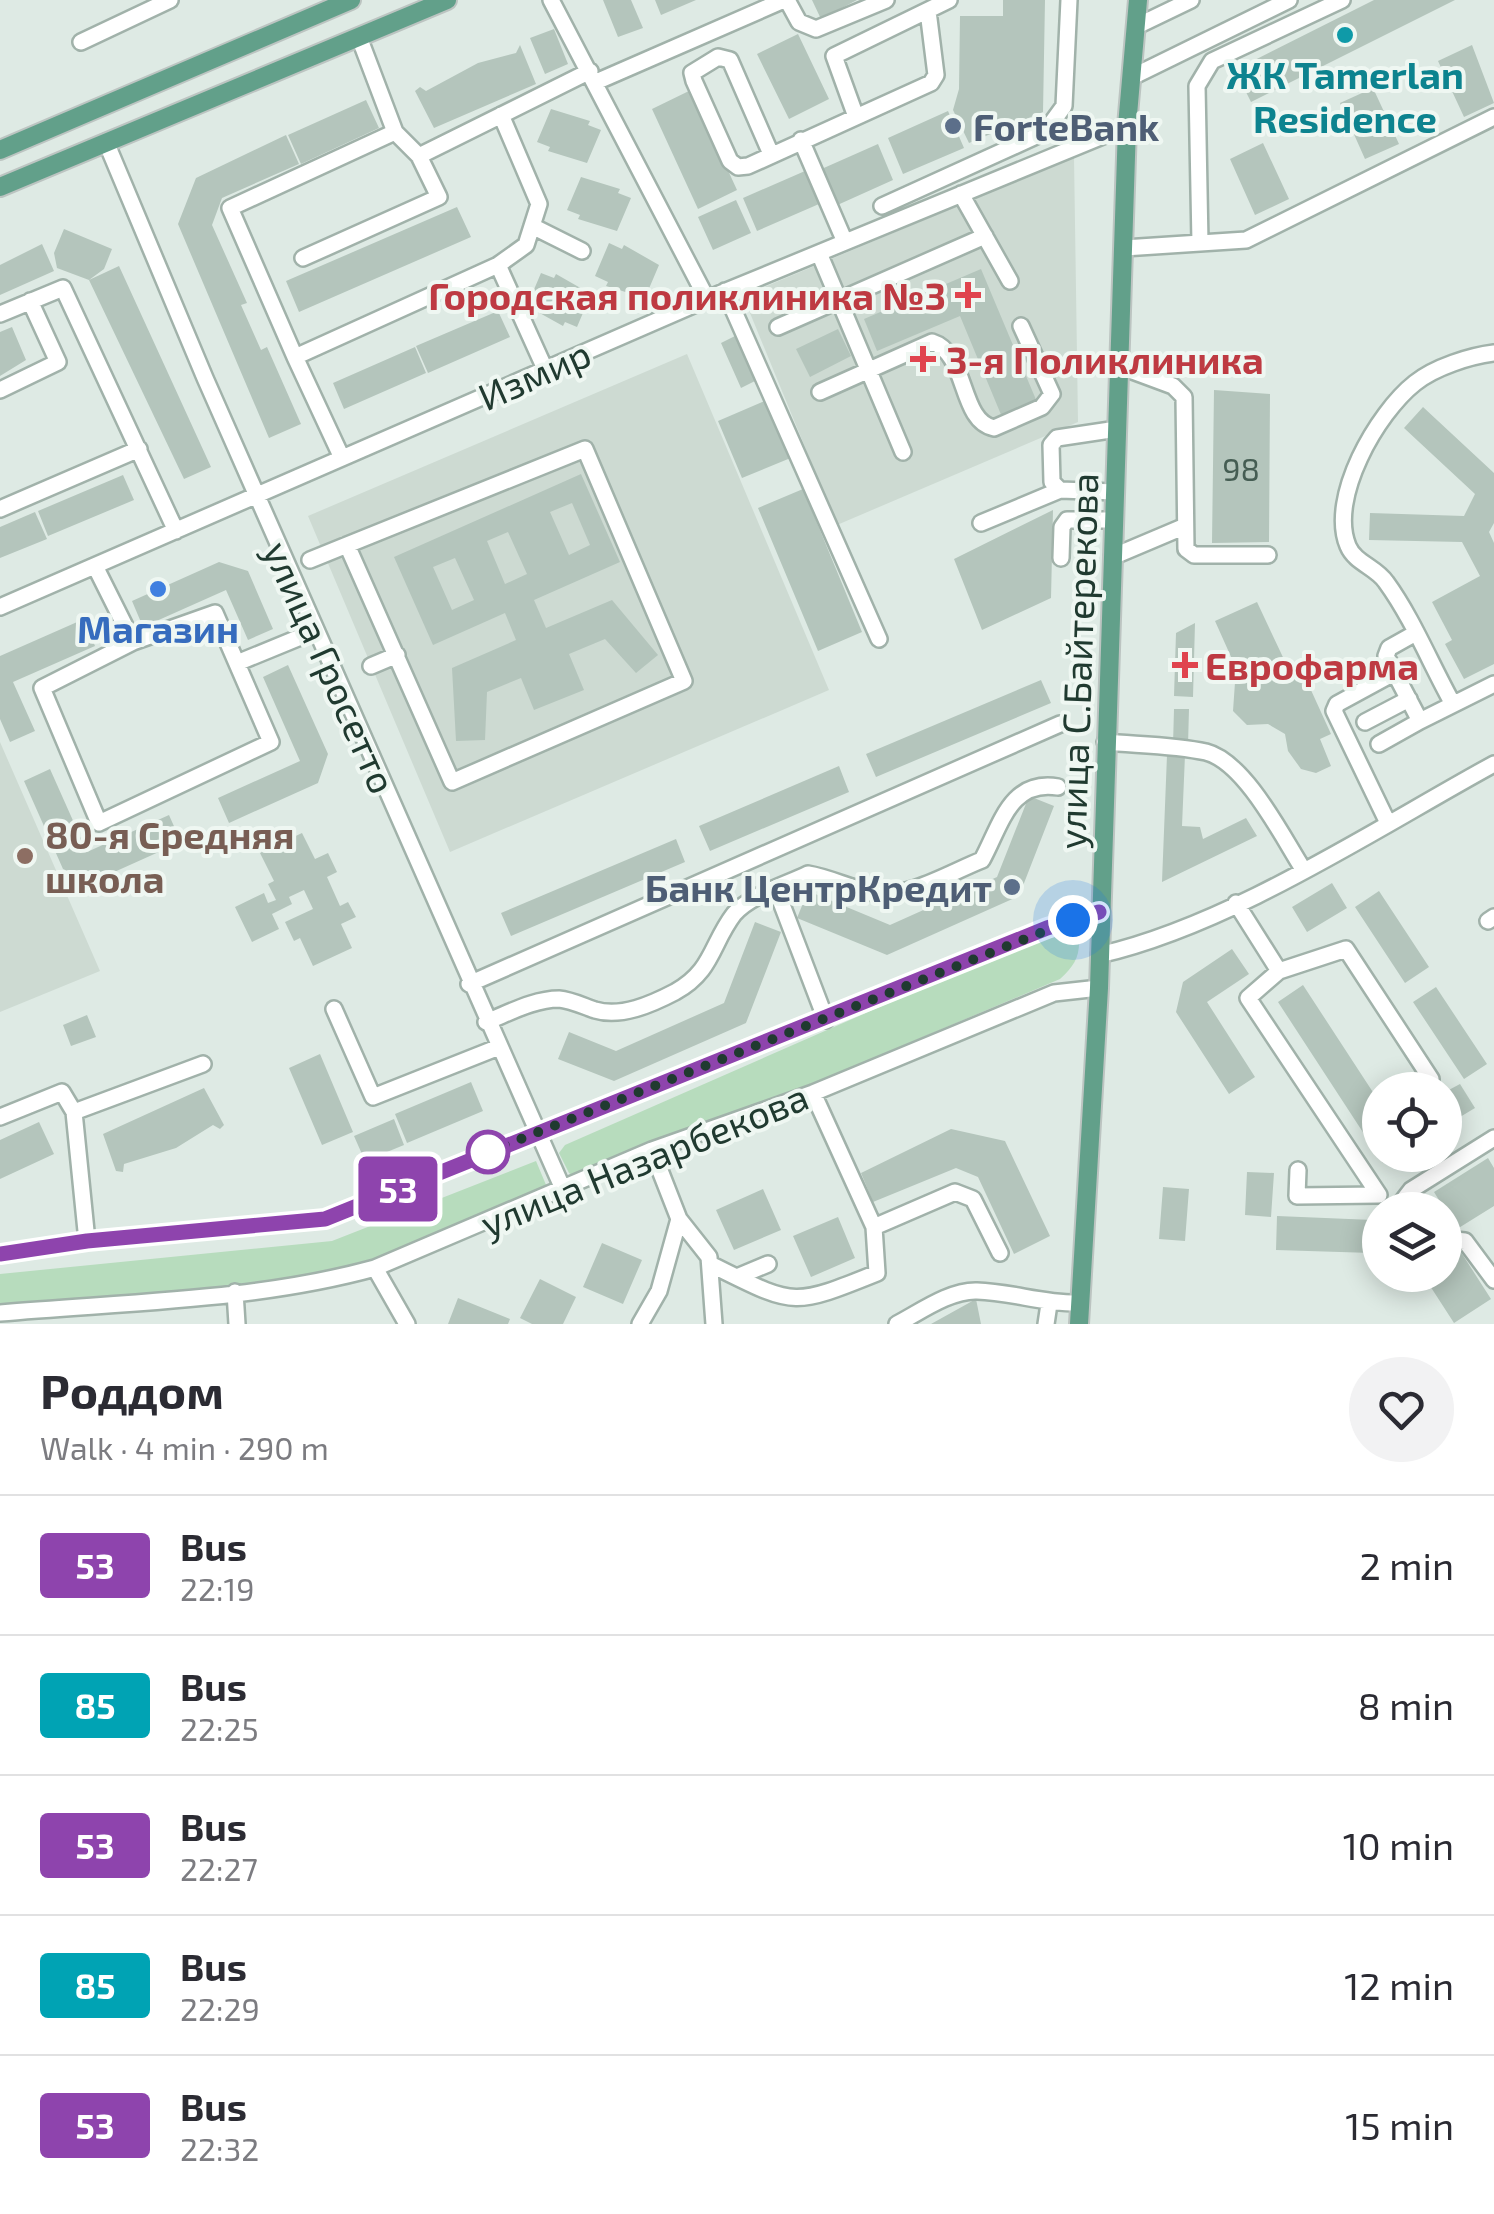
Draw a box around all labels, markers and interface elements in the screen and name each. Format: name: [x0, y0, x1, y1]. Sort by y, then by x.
marker: ЖК Tamerlan Residence: [1334, 24, 1356, 46]
place label: ЖК Tamerlan Residence: [1226, 51, 1464, 141]
place label: ForteBank: [973, 103, 1160, 149]
marker: ForteBank: [942, 115, 964, 137]
place label: Городская поликлиника №3: [428, 272, 946, 318]
marker: Городская поликлиника №3: [955, 282, 981, 308]
street label: Измир: [471, 329, 597, 419]
place label: 3-я Поликлиника: [946, 336, 1264, 382]
marker: 3-я Поликлиника: [910, 346, 936, 372]
house number: 98: [1222, 449, 1260, 487]
street label: улица С.Байтерекова: [1047, 472, 1107, 850]
street label: улица Гросетто: [255, 534, 407, 800]
marker: Магазин: [147, 578, 169, 600]
place label: Магазин: [77, 605, 239, 651]
place label: Еврофарма: [1205, 642, 1419, 688]
marker: Еврофарма: [1174, 654, 1196, 676]
place label: 80-я Средняя школа: [45, 811, 294, 901]
marker: 80-я Средняя школа: [14, 845, 36, 867]
place label: Банк ЦентрКредит: [645, 864, 992, 910]
marker: Банк ЦентрКредит: [1001, 876, 1023, 898]
your location: [1048, 895, 1098, 945]
street label: улица Назарбекова: [473, 1072, 815, 1246]
map controls: [1362, 1072, 1462, 1292]
button: locate: [1362, 1072, 1462, 1172]
unlabelled marker: [467, 1131, 509, 1173]
line badge: 53: [353, 1156, 443, 1222]
text: 53: [378, 1168, 418, 1210]
button: layers: [1362, 1192, 1462, 1292]
button: heart: [1349, 1357, 1454, 1462]
text: Роддом: [40, 1361, 224, 1419]
text: Walk · 4 min · 290 m: [40, 1428, 329, 1466]
text: Bus: [180, 1523, 247, 1569]
text: 2 min: [1359, 1542, 1454, 1588]
text: 53: [75, 1544, 115, 1586]
text: 22:19: [180, 1569, 255, 1607]
text: Bus: [180, 1663, 247, 1709]
text: 8 min: [1358, 1682, 1454, 1728]
text: 85: [74, 1684, 116, 1726]
text: 22:25: [180, 1709, 259, 1747]
text: Bus: [180, 1803, 247, 1849]
text: 10 min: [1343, 1822, 1454, 1868]
text: 53: [75, 1824, 115, 1866]
text: 22:27: [180, 1849, 258, 1887]
text: Bus: [180, 1943, 247, 1989]
text: 12 min: [1344, 1962, 1454, 2008]
text: 85: [74, 1964, 116, 2006]
text: 22:29: [180, 1989, 260, 2027]
text: Bus: [180, 2083, 247, 2129]
text: 15 min: [1345, 2102, 1454, 2148]
text: 53: [75, 2104, 115, 2146]
text: 22:32: [180, 2129, 259, 2167]

